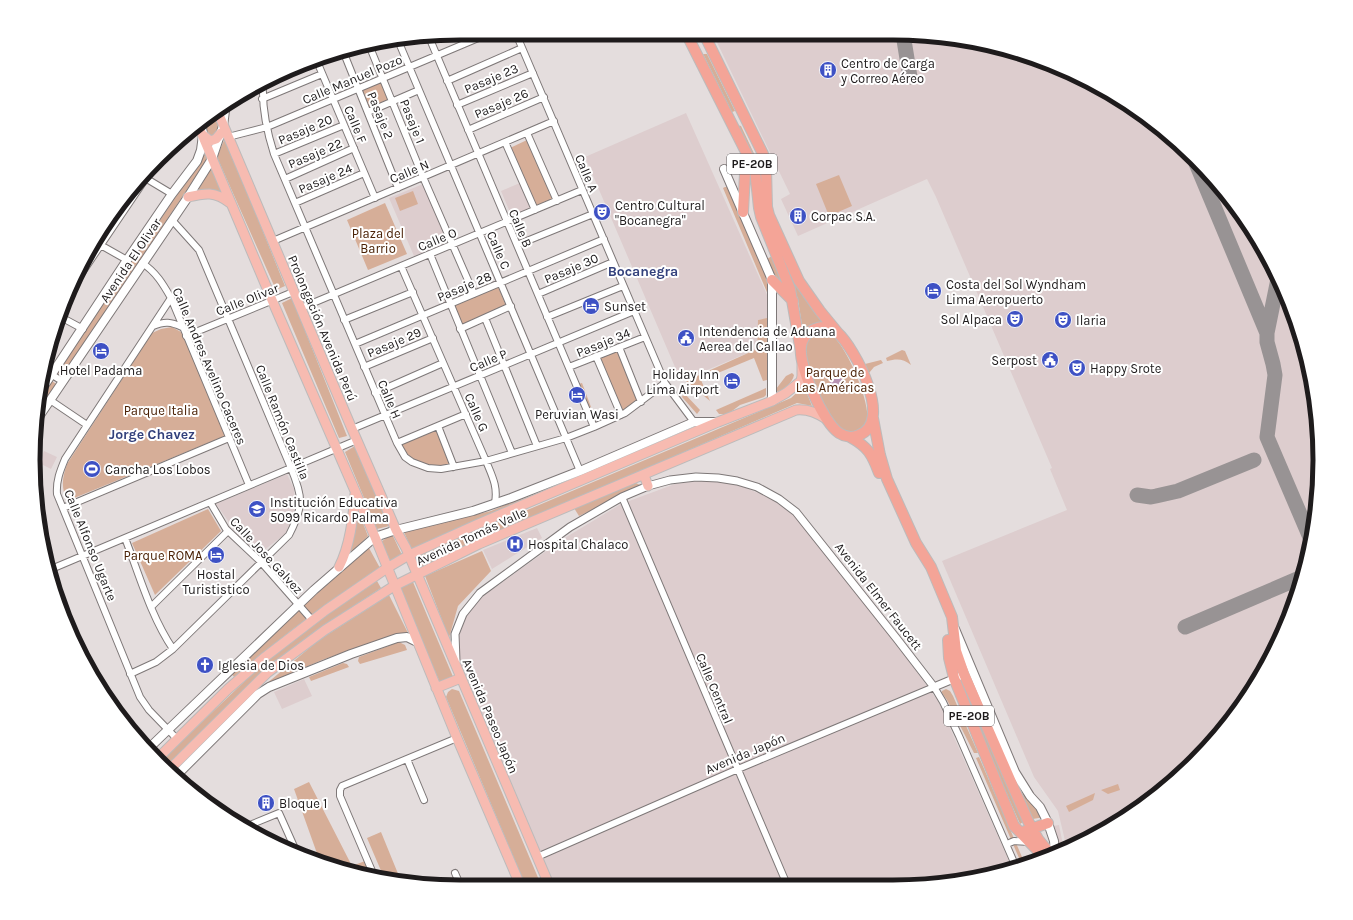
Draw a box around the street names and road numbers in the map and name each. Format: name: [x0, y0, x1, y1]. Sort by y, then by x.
street label: Calle Manuel Pozo: [300, 52, 404, 107]
street label: Pasaje 23: [462, 60, 521, 97]
street label: Pasaje 26: [472, 85, 530, 122]
street label: Pasaje 2: [364, 89, 397, 141]
street label: Pasaje 1: [397, 97, 428, 146]
street label: Calle F: [341, 103, 370, 145]
street label: Pasaje 20: [276, 111, 335, 148]
street label: Pasaje 22: [286, 135, 344, 172]
street label: Calle A: [572, 152, 601, 195]
road number: PE-20B: [727, 154, 777, 174]
street label: Calle N: [387, 157, 431, 186]
street label: Pasaje 24: [296, 160, 354, 196]
street label: Calle B: [506, 207, 535, 250]
street label: Avenida El Olivar: [97, 215, 164, 305]
street label: Calle O: [416, 225, 459, 254]
street label: Calle C: [484, 229, 513, 272]
street label: Pasaje 30: [542, 250, 601, 287]
street label: Prolongación Avenida Perú: [285, 253, 360, 403]
street label: Pasaje 28: [435, 268, 494, 305]
street label: Calle Olivar: [214, 280, 281, 319]
street label: Calle Andres Avelino Caceres: [170, 285, 250, 447]
street label: Pasaje 29: [365, 324, 423, 361]
street label: Pasaje 34: [574, 325, 632, 360]
street label: Calle P: [467, 346, 509, 375]
street label: Calle Ramón Castilla: [253, 363, 312, 482]
street label: Calle H: [375, 377, 404, 421]
street label: Calle G: [461, 391, 492, 434]
street label: Calle Alfonso Ugarte: [61, 487, 120, 603]
street label: Avenida Tomás Valle: [414, 504, 529, 569]
street label: Calle Jose Galvez: [227, 514, 306, 597]
street label: Avenida Elmer Faucett: [832, 540, 925, 653]
street label: Calle Central: [693, 651, 736, 726]
street label: Avenida Paseo Japón: [460, 657, 521, 776]
road number: PE-20B: [944, 706, 994, 726]
street label: Avenida Japón: [703, 730, 787, 777]

